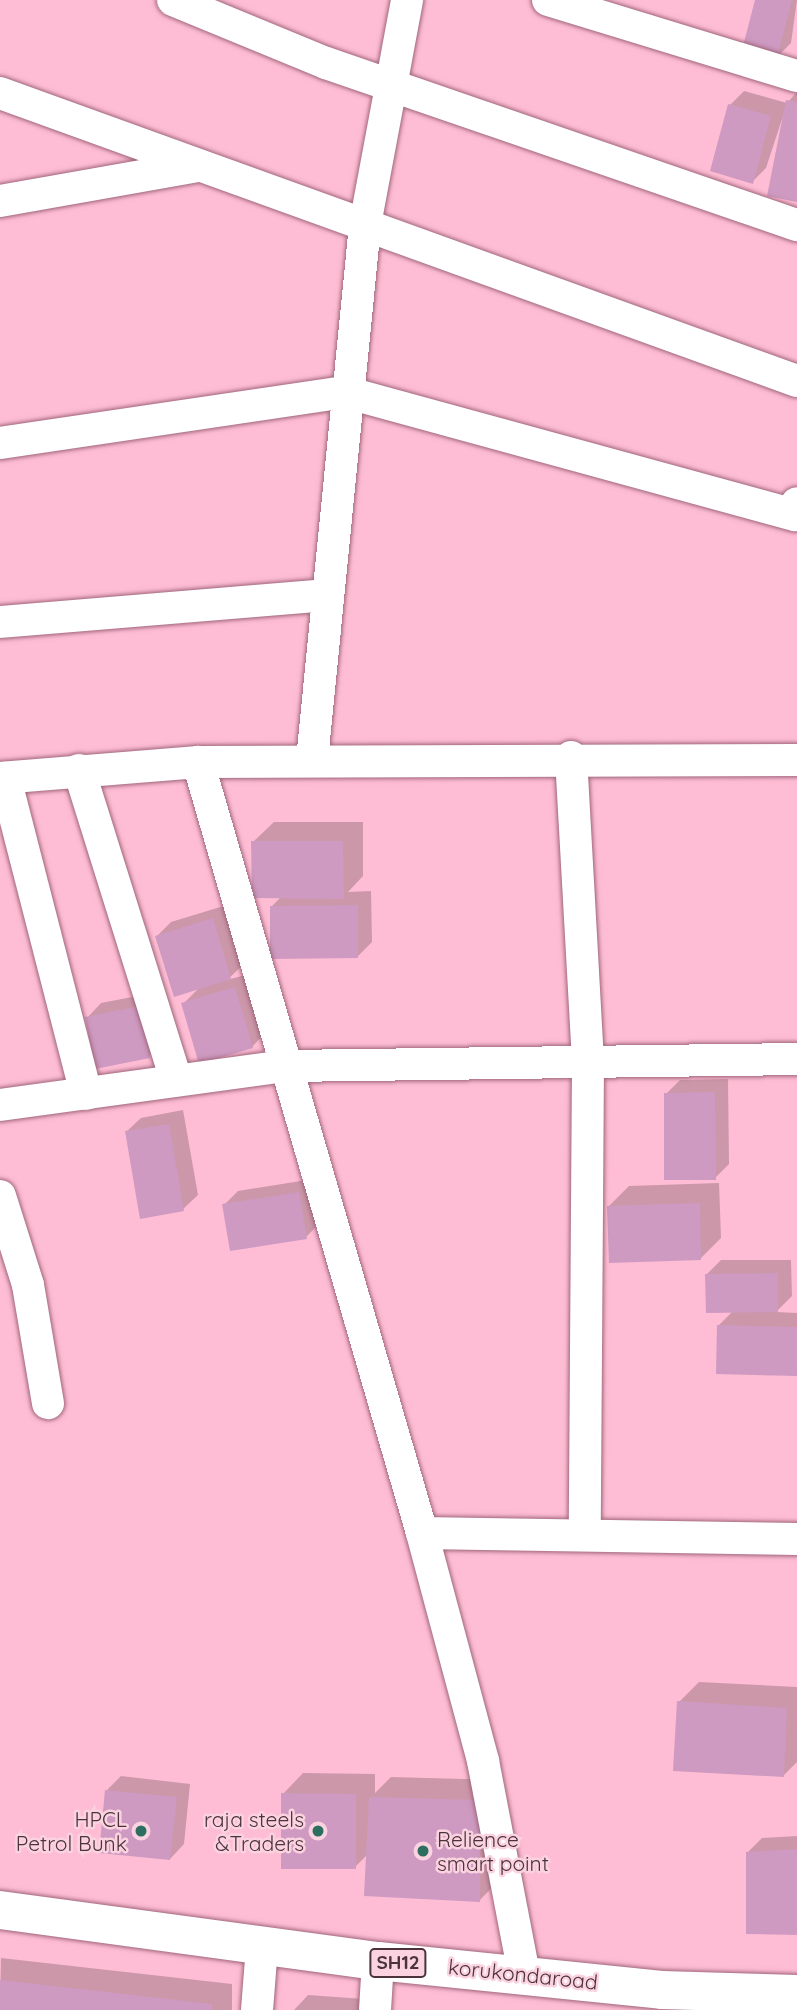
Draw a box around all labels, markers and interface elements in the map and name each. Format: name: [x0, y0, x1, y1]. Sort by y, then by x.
place label: HPCL Petrol Bunk: [16, 1806, 127, 1856]
place label: raja steels &Traders: [204, 1806, 304, 1856]
marker: HPCL Petrol Bunk: [133, 1823, 149, 1839]
marker: raja steels &Traders: [310, 1823, 326, 1839]
place label: Relience smart point: [437, 1826, 549, 1876]
marker: Relience smart point: [415, 1843, 431, 1859]
road number: SH12: [368, 1948, 428, 1979]
street label: korukondaroad: [447, 1954, 599, 1994]

